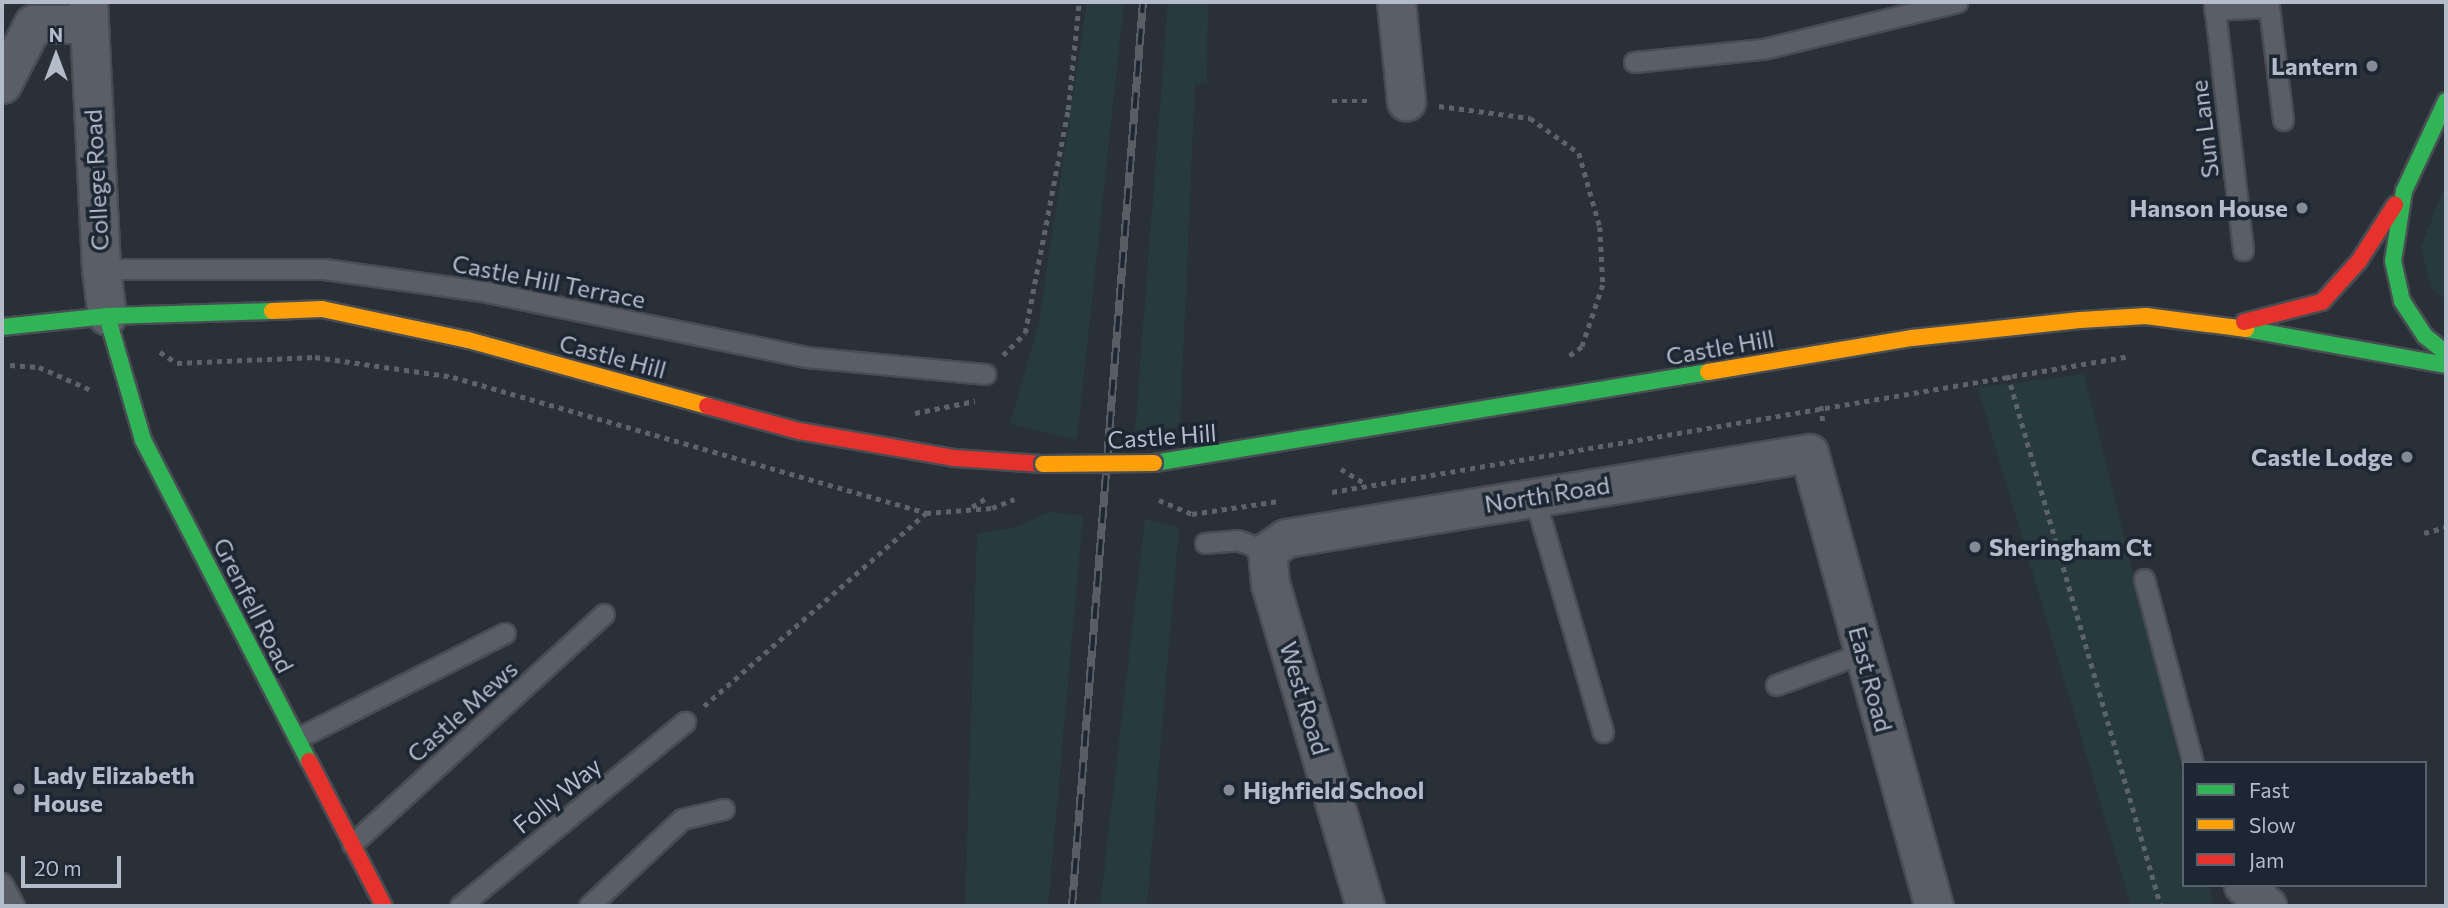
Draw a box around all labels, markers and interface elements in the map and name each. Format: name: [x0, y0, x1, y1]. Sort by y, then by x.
north arrow: [21, 21, 91, 91]
text: N: [49, 23, 63, 46]
place label: Lantern: [2271, 52, 2358, 80]
marker: Lantern: [2364, 58, 2380, 74]
street label: Sun Lane: [2184, 78, 2224, 180]
street label: College Road: [78, 108, 114, 252]
place label: Hanson House: [2130, 194, 2288, 222]
marker: Hanson House: [2294, 200, 2310, 216]
street label: Castle Hill Terrace: [450, 248, 648, 314]
street label: Castle Hill: [1664, 323, 1776, 371]
street label: Castle Hill: [556, 328, 670, 384]
street label: Castle Hill: [1106, 418, 1218, 454]
place label: Castle Lodge: [2251, 443, 2393, 471]
marker: Castle Lodge: [2399, 449, 2415, 465]
street label: North Road: [1482, 470, 1612, 518]
street label: Grenfell Road: [208, 533, 300, 677]
place label: Sheringham Ct: [1989, 533, 2152, 561]
marker: Sheringham Ct: [1967, 539, 1983, 555]
street label: East Road: [1843, 623, 1899, 735]
street label: West Road: [1274, 638, 1336, 758]
street label: Castle Mews: [401, 654, 523, 768]
street label: Folly Way: [507, 751, 607, 839]
place label: Lady Elizabeth House: [33, 761, 195, 817]
legend: [2182, 761, 2427, 887]
place label: Highfield School: [1243, 776, 1424, 804]
text: Fast: [2249, 777, 2290, 802]
marker: Lady Elizabeth House: [11, 781, 27, 797]
marker: Highfield School: [1221, 782, 1237, 798]
text: Slow: [2249, 812, 2296, 837]
scale bar: [24, 842, 124, 886]
text: Jam: [2249, 847, 2284, 872]
text: 20 m: [34, 855, 82, 880]

